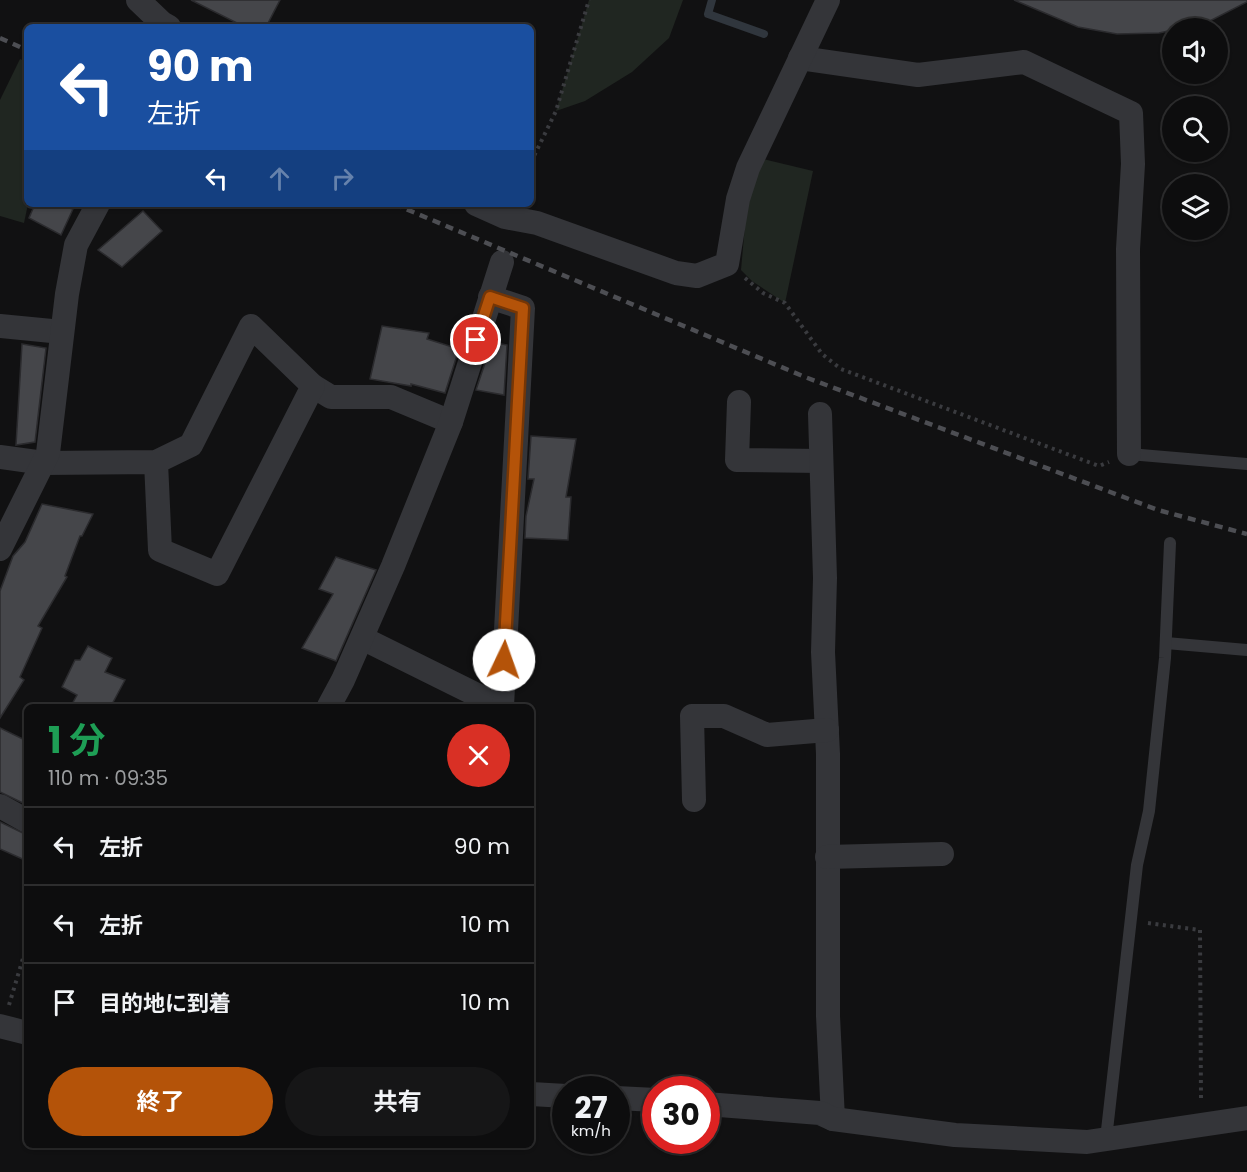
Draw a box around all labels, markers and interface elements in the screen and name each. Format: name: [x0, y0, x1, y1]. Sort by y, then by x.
map controls: [1162, 18, 1228, 240]
button: sound: [1162, 18, 1228, 84]
text: 90 m: [147, 37, 254, 96]
icon: left: [48, 48, 126, 126]
text: 左折: [147, 95, 201, 132]
button: search: [1162, 96, 1228, 162]
icon: left: [200, 162, 233, 195]
icon: ahead: [263, 162, 296, 195]
icon: right: [326, 162, 359, 195]
button: layers: [1162, 174, 1228, 240]
pin: [450, 314, 501, 365]
icon: arrive: [459, 323, 492, 356]
position arrow: [472, 628, 536, 692]
text: 1 分: [48, 715, 105, 766]
button: close: [447, 724, 510, 787]
text: 110 m · 09:35: [48, 764, 168, 792]
icon: left: [48, 830, 81, 863]
text: 90 m: [454, 831, 510, 862]
text: 左折: [99, 832, 143, 863]
icon: left: [48, 908, 81, 941]
text: 10 m: [461, 909, 510, 940]
text: 左折: [99, 910, 143, 941]
icon: arrive: [48, 986, 81, 1019]
text: 10 m: [461, 987, 510, 1018]
text: 目的地に到着: [99, 988, 231, 1019]
button: 終了: [48, 1067, 273, 1136]
button: 共有: [285, 1067, 510, 1136]
speed limit sign: 30: [642, 1076, 720, 1154]
text: 27: [574, 1086, 608, 1129]
text: km/h: [571, 1120, 611, 1141]

